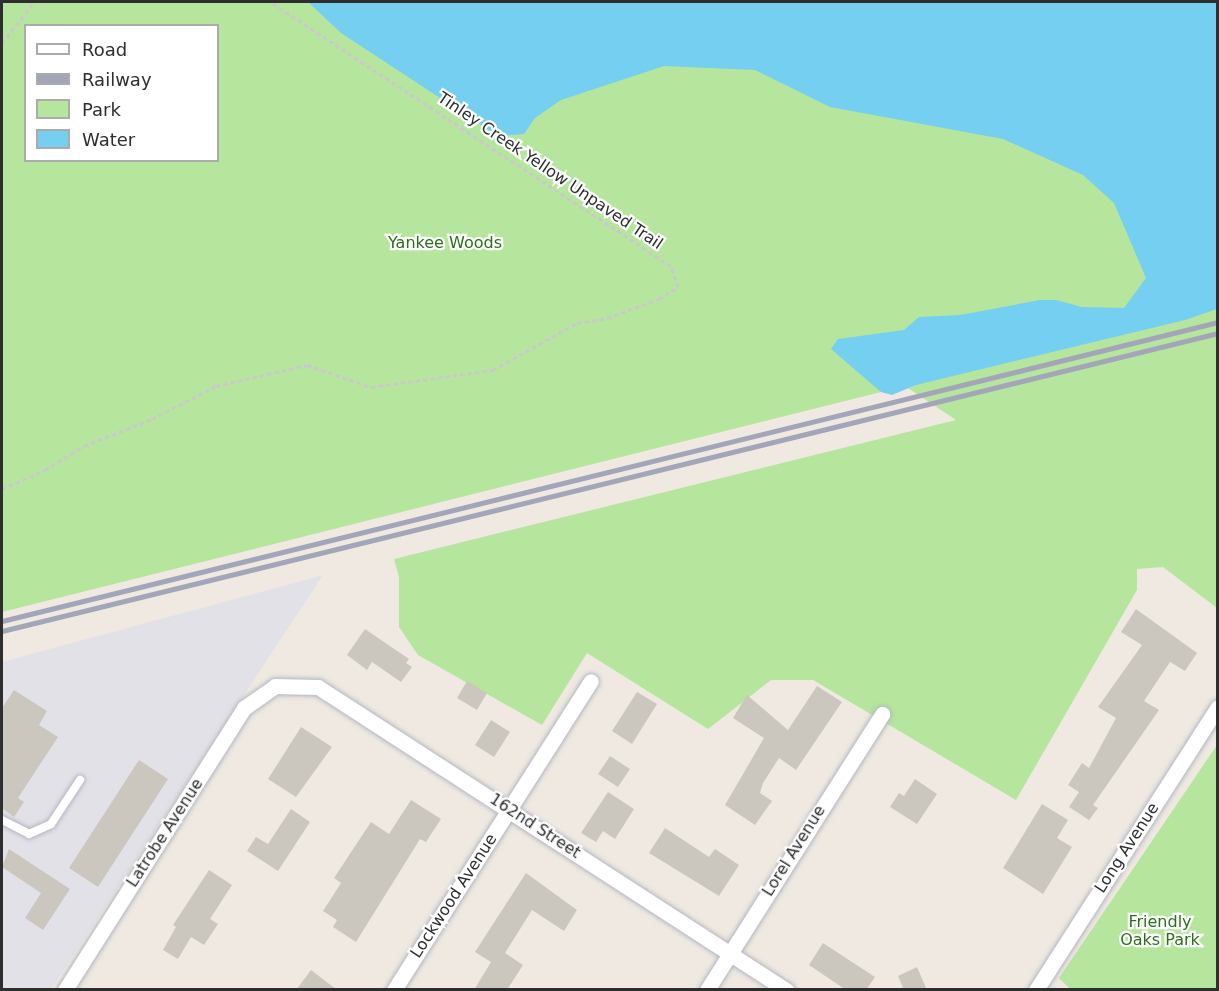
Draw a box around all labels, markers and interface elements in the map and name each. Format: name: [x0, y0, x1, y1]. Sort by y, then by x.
legend: [24, 24, 219, 162]
text: Road: [82, 39, 127, 60]
text: Railway: [82, 69, 152, 90]
street label: Tinley Creek Yellow Unpaved Trail: [434, 88, 666, 254]
text: Park: [82, 99, 121, 120]
text: Water: [82, 129, 135, 150]
park label: Yankee Woods: [388, 233, 502, 253]
street label: Latrobe Avenue: [123, 775, 207, 891]
street label: 162nd Street: [486, 789, 584, 863]
street label: Long Avenue: [1091, 799, 1163, 897]
street label: Lorel Avenue: [758, 802, 830, 900]
street label: Lockwood Avenue: [407, 830, 501, 962]
park label: Friendly Oaks Park: [1120, 912, 1200, 950]

